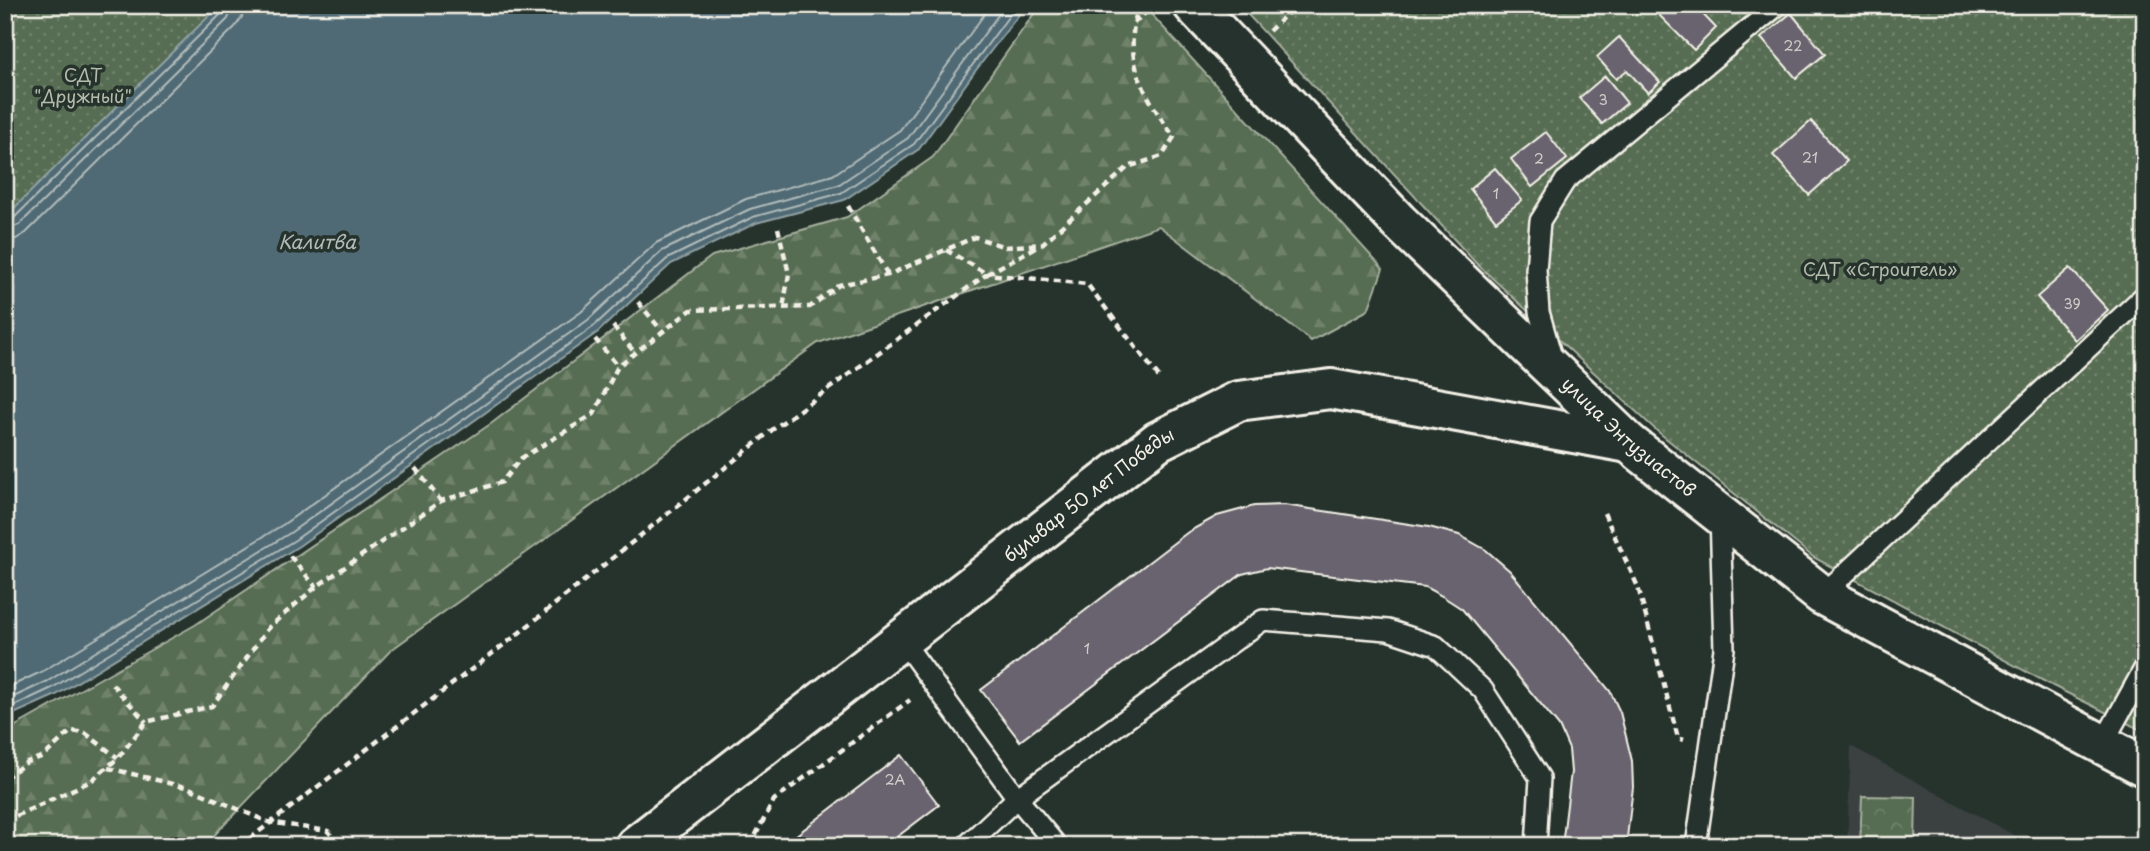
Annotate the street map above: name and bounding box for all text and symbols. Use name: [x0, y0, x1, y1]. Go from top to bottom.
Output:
house number: 22: [1784, 35, 1802, 56]
park label: СДТ "Дружный": [34, 61, 132, 109]
house number: 3: [1598, 89, 1608, 110]
house number: 21: [1802, 147, 1818, 168]
house number: 2: [1534, 148, 1544, 169]
house number: 1: [1493, 183, 1499, 204]
water label: Калитва: [278, 227, 357, 255]
park label: СДТ «Строитель»: [1803, 255, 1957, 282]
house number: 39: [2063, 293, 2081, 314]
street label: улица Энтузиастов: [1556, 370, 1702, 503]
street label: бульвар 50 лет Победы: [997, 420, 1179, 568]
house number: 1: [1084, 638, 1090, 659]
house number: 2А: [885, 769, 906, 790]

